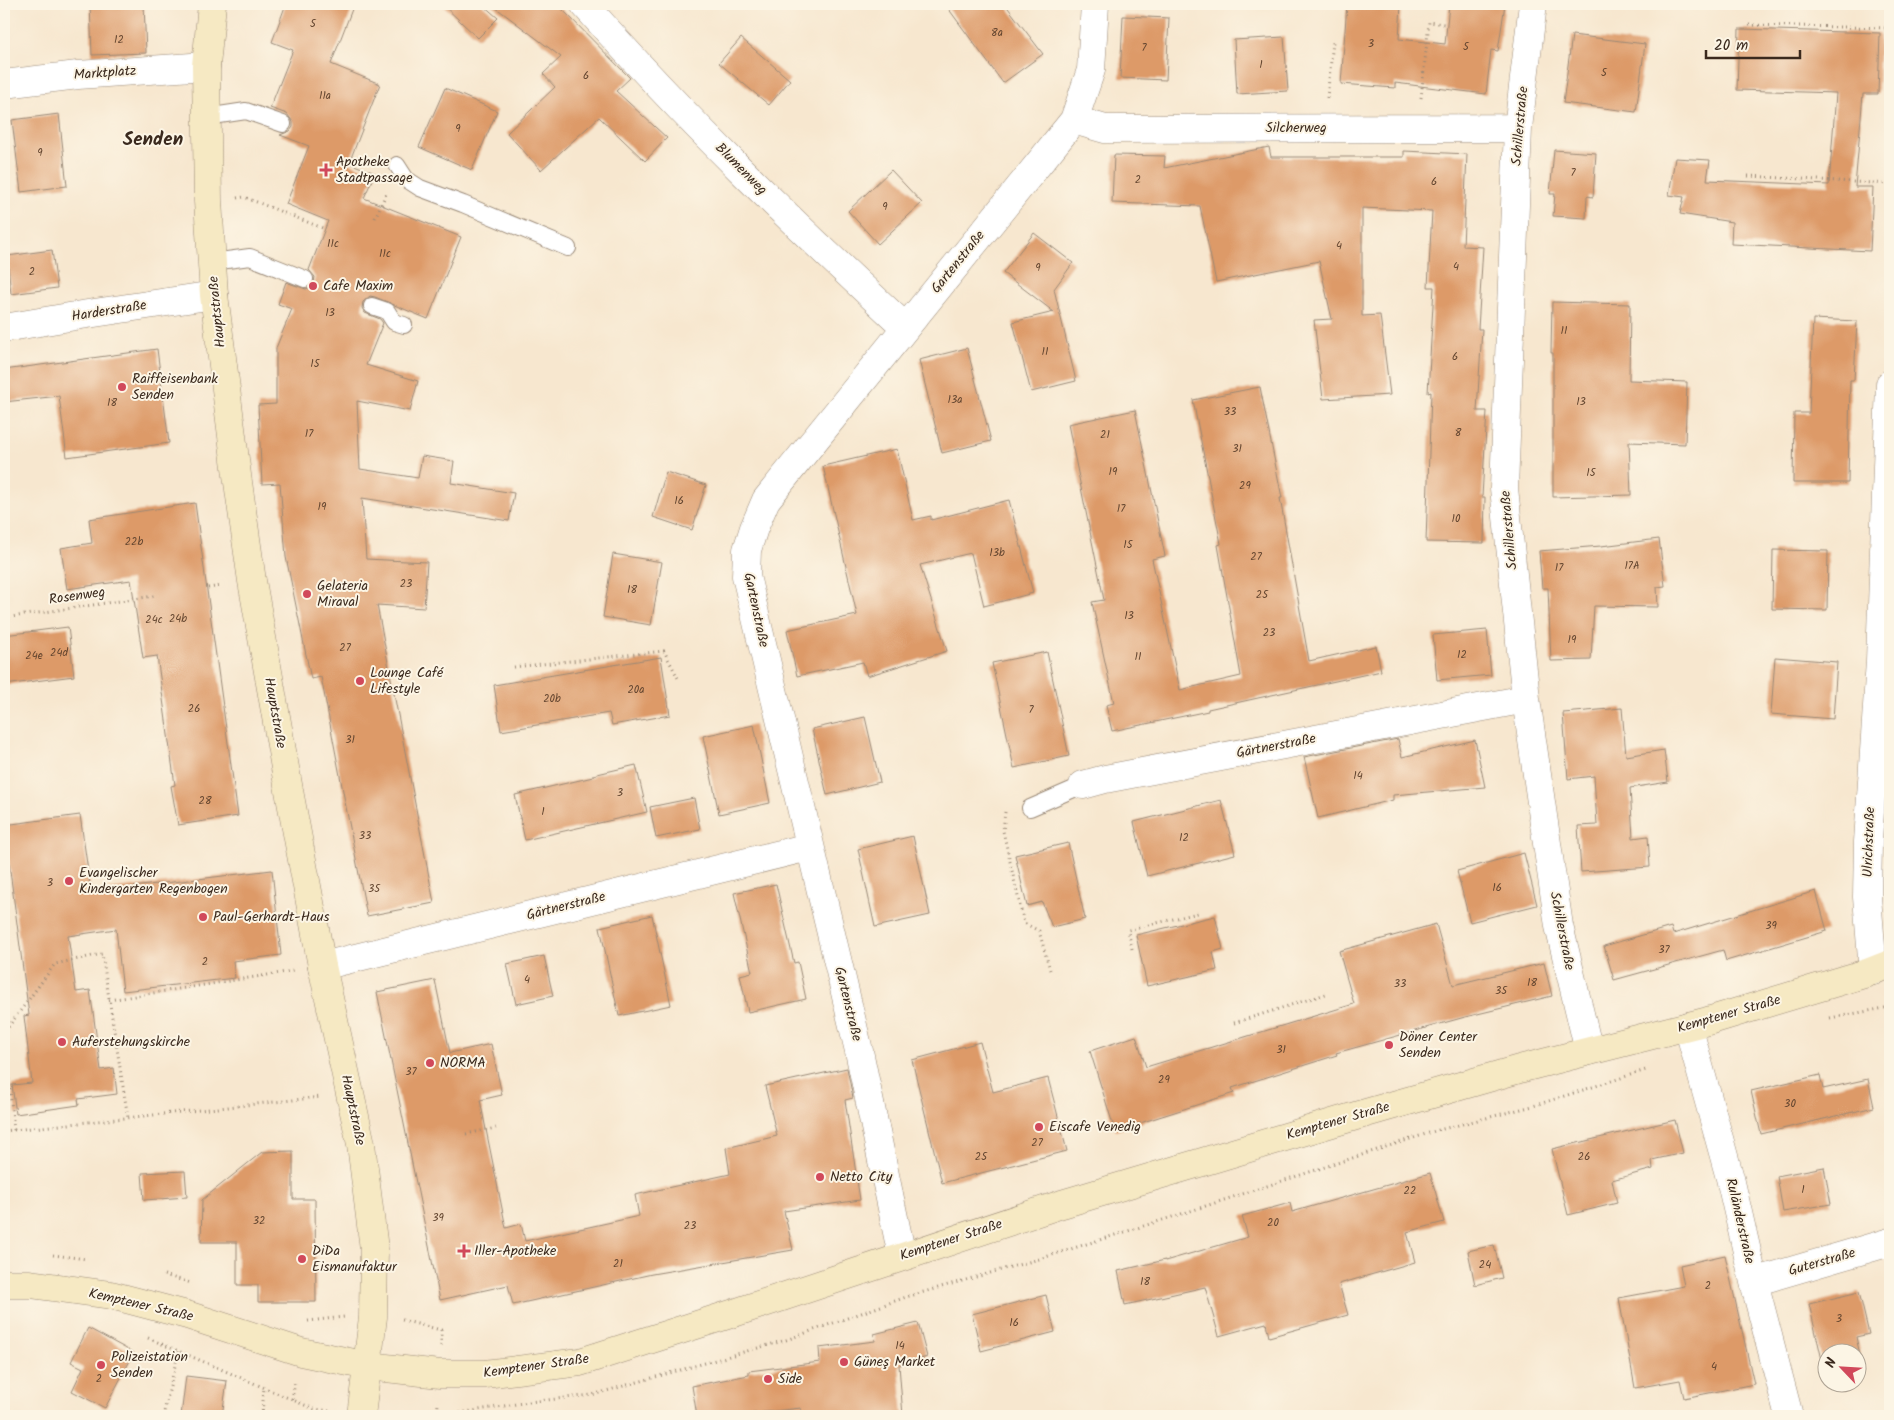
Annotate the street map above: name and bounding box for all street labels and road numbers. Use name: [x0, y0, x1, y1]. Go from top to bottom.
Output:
street label: Marktplatz: [73, 60, 137, 86]
street label: Schillerstraße: [1506, 85, 1534, 166]
street label: Silcherweg: [1265, 117, 1327, 139]
street label: Blumenweg: [710, 138, 772, 200]
street label: Gartenstraße: [926, 225, 991, 298]
street label: Hauptstraße: [202, 274, 232, 349]
street label: Harderstraße: [70, 294, 149, 328]
street label: Schillerstraße: [1495, 489, 1523, 570]
street label: Gartenstraße: [737, 571, 775, 650]
street label: Rosenweg: [47, 581, 107, 611]
street label: Hauptstraße: [258, 676, 292, 751]
street label: Gärtnerstraße: [1234, 727, 1318, 764]
street label: Ulrichstraße: [1857, 806, 1881, 878]
street label: Gärtnerstraße: [524, 885, 608, 926]
street label: Schillerstraße: [1544, 890, 1581, 973]
street label: Gartenstraße: [828, 964, 868, 1044]
street label: Kemptener Straße: [1675, 989, 1784, 1039]
street label: Hauptstraße: [335, 1073, 371, 1148]
street label: Kemptener Straße: [1284, 1096, 1393, 1146]
street label: Ruländerstraße: [1719, 1176, 1761, 1267]
street label: Kemptener Straße: [897, 1213, 1006, 1267]
street label: Guterstraße: [1786, 1242, 1859, 1282]
street label: Kemptener Straße: [87, 1282, 196, 1328]
street label: Kemptener Straße: [482, 1348, 591, 1384]

